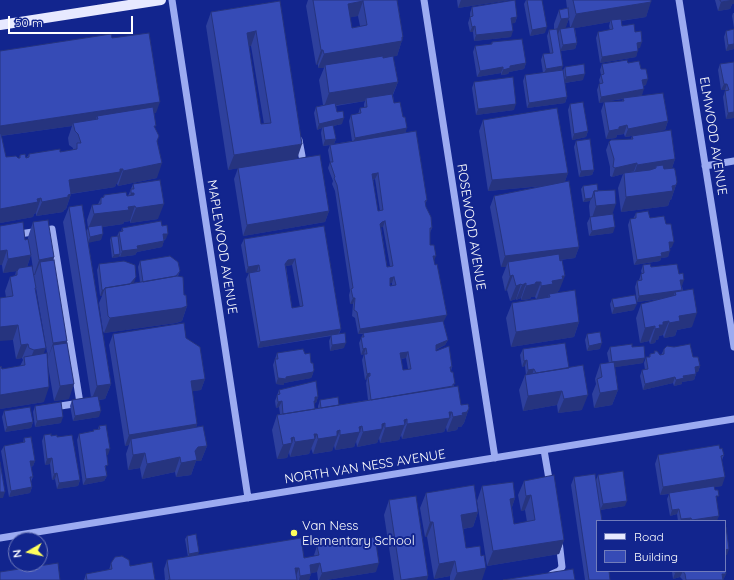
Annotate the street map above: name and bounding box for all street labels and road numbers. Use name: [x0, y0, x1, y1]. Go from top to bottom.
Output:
street label: ELMWOOD AVENUE: [696, 76, 730, 196]
street label: ROSEWOOD AVENUE: [453, 163, 489, 291]
street label: MAPLEWOOD AVENUE: [204, 179, 240, 315]
street label: NORTH VAN NESS AVENUE: [283, 447, 447, 487]

